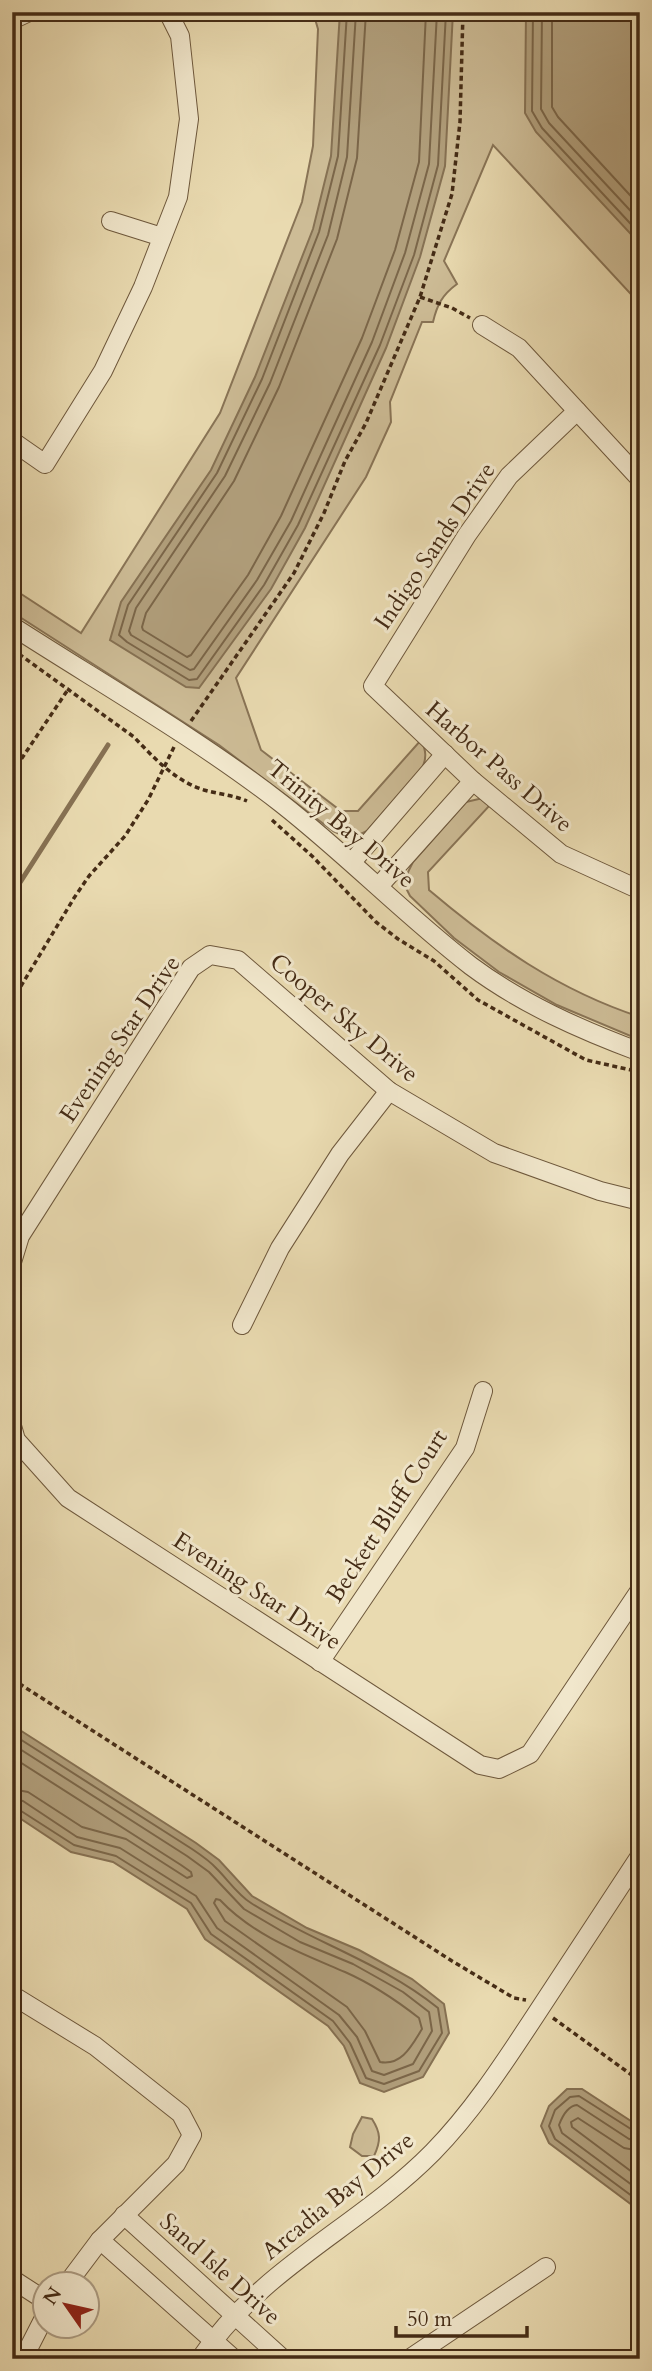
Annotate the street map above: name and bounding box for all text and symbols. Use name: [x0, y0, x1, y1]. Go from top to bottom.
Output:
street label: Indigo Sands Drive: [367, 456, 503, 636]
street label: Harbor Pass Drive: [418, 694, 580, 840]
street label: Trinity Bay Drive: [260, 752, 422, 896]
street label: Cooper Sky Drive: [262, 946, 426, 1090]
street label: Evening Star Drive: [52, 949, 188, 1129]
street label: Beckett Bluff Court: [318, 1422, 456, 1609]
street label: Evening Star Drive: [166, 1524, 348, 1658]
street label: Arcadia Bay Drive: [255, 2124, 421, 2268]
street label: Sand Isle Drive: [152, 2206, 288, 2332]
north arrow: [32, 2270, 102, 2340]
text: N: [37, 2282, 68, 2310]
scale bar: [396, 2294, 528, 2338]
text: 50 m: [407, 2305, 452, 2334]

